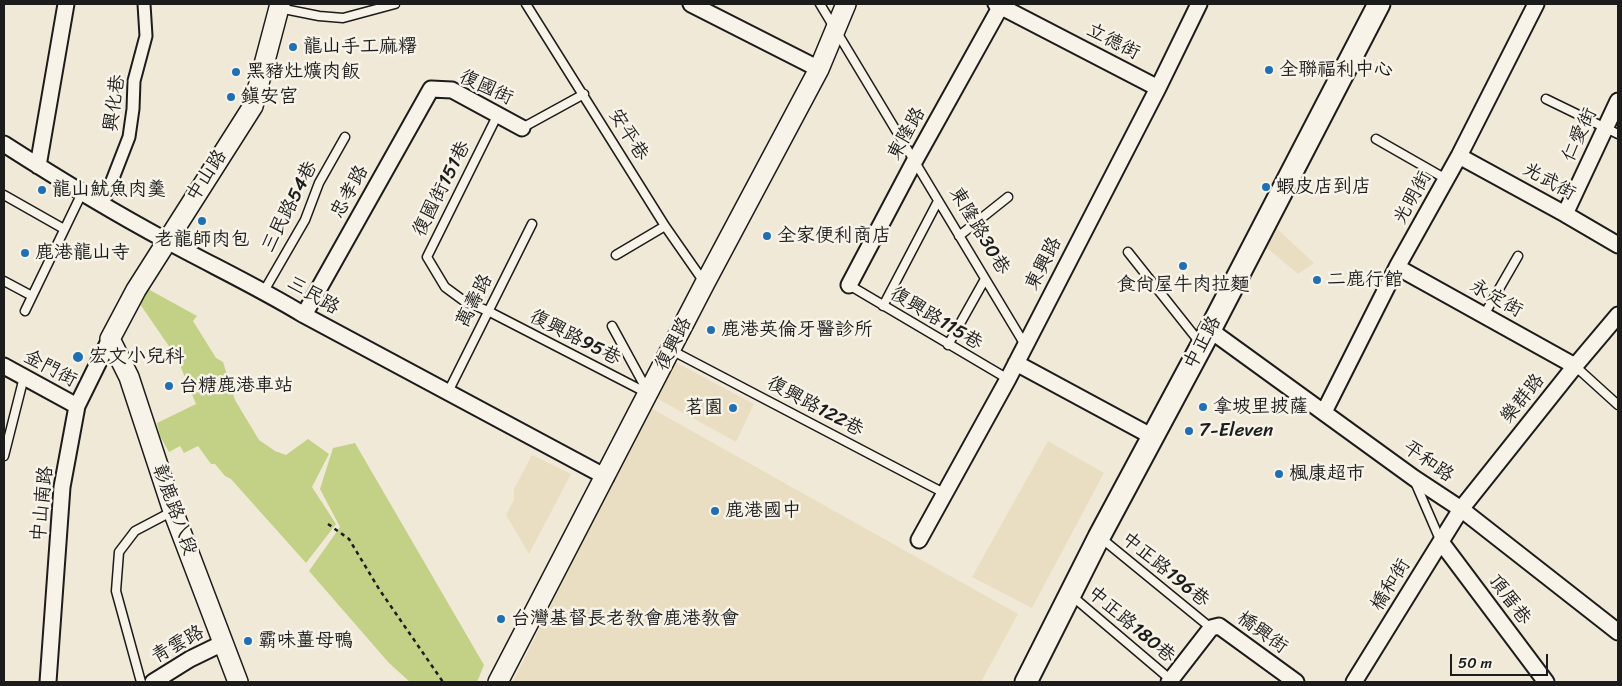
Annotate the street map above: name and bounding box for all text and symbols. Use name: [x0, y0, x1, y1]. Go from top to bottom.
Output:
street label: 立德街: [1082, 19, 1144, 65]
place label: 龍山手工麻糬: [303, 36, 417, 58]
marker: 龍山手工麻糬: [287, 41, 299, 53]
place label: 全聯福利中心: [1279, 59, 1393, 81]
place label: 黑豬灶爌肉飯: [246, 61, 360, 83]
marker: 全聯福利中心: [1263, 64, 1275, 76]
marker: 黑豬灶爌肉飯: [230, 66, 242, 78]
street label: 復國街: [455, 66, 517, 110]
street label: 興化巷: [100, 73, 130, 133]
place label: 鎮安宮: [241, 86, 298, 108]
marker: 鎮安宮: [225, 91, 237, 103]
street label: 東隆路: [883, 104, 931, 164]
street label: 仁愛街: [1558, 104, 1602, 166]
street label: 安平巷: [603, 105, 653, 165]
street label: 復國街151巷: [408, 138, 476, 240]
street label: 中山路: [182, 146, 232, 206]
street label: 三民路54巷: [257, 158, 323, 256]
street label: 光武街: [1519, 158, 1579, 206]
street label: 忠孝路: [326, 162, 374, 222]
street label: 光明街: [1389, 168, 1437, 228]
place label: 蝦皮店到店: [1276, 176, 1371, 198]
place label: 龍山魷魚肉羹: [52, 179, 166, 201]
marker: 蝦皮店到店: [1260, 181, 1272, 193]
street label: 東隆路30巷: [944, 183, 1014, 279]
marker: 龍山魷魚肉羹: [36, 184, 48, 196]
marker: 老龍師肉包: [196, 215, 208, 227]
place label: 全家便利商店: [777, 225, 891, 247]
place label: 老龍師肉包: [155, 229, 249, 251]
marker: 全家便利商店: [761, 230, 773, 242]
street label: 東興路: [1021, 233, 1067, 295]
place label: 鹿港龍山寺: [35, 242, 130, 264]
marker: 鹿港龍山寺: [19, 247, 31, 259]
marker: 食尚屋牛肉拉麵: [1177, 260, 1189, 272]
place label: 二鹿行館: [1327, 269, 1403, 291]
street label: 萬壽路: [452, 270, 498, 332]
street label: 三民路: [283, 272, 343, 320]
place label: 食尚屋牛肉拉麵: [1117, 274, 1249, 296]
marker: 二鹿行館: [1311, 274, 1323, 286]
street label: 永定街: [1466, 275, 1526, 323]
street label: 復興路115巷: [886, 282, 986, 356]
street label: 復興路95巷: [526, 305, 624, 371]
street label: 中正路: [1180, 312, 1226, 374]
street label: 復興路: [651, 313, 697, 375]
place label: 鹿港英倫牙醫診所: [721, 319, 873, 341]
marker: 鹿港英倫牙醫診所: [705, 324, 717, 336]
street label: 金門街: [19, 346, 81, 392]
place label: 宏文小兒科: [89, 346, 184, 368]
marker: 宏文小兒科: [71, 350, 85, 364]
street label: 樂群路: [1496, 370, 1550, 428]
street label: 復興路122巷: [763, 372, 867, 442]
place label: 台糖鹿港車站: [179, 375, 293, 397]
marker: 台糖鹿港車站: [163, 380, 175, 392]
place label: 拿坡里披薩: [1213, 396, 1308, 418]
place label: 茗園: [685, 397, 723, 419]
marker: 拿坡里披薩: [1197, 401, 1209, 413]
marker: 茗園: [727, 402, 739, 414]
place label: 7-Eleven: [1199, 420, 1273, 442]
marker: 7-Eleven: [1183, 425, 1195, 437]
street label: 平和路: [1398, 436, 1458, 488]
street label: 彰鹿路八段: [147, 461, 201, 559]
place label: 楓康超市: [1289, 463, 1365, 485]
street label: 中山南路: [28, 465, 58, 543]
marker: 楓康超市: [1273, 468, 1285, 480]
place label: 鹿港國中: [725, 500, 801, 522]
marker: 鹿港國中: [709, 505, 721, 517]
street label: 中正路196巷: [1116, 528, 1214, 612]
street label: 橋和街: [1366, 555, 1416, 615]
street label: 頂厝巷: [1483, 570, 1535, 630]
street label: 中正路180巷: [1082, 582, 1180, 668]
street label: 橋興街: [1232, 607, 1292, 659]
place label: 台灣基督長老教會鹿港教會: [511, 608, 739, 630]
marker: 台灣基督長老教會鹿港教會: [495, 613, 507, 625]
street label: 青雲路: [148, 621, 208, 669]
place label: 霸味薑母鴨: [258, 630, 353, 652]
marker: 霸味薑母鴨: [242, 635, 254, 647]
scale bar: [1452, 644, 1550, 676]
text: 50 m: [1458, 650, 1492, 676]

